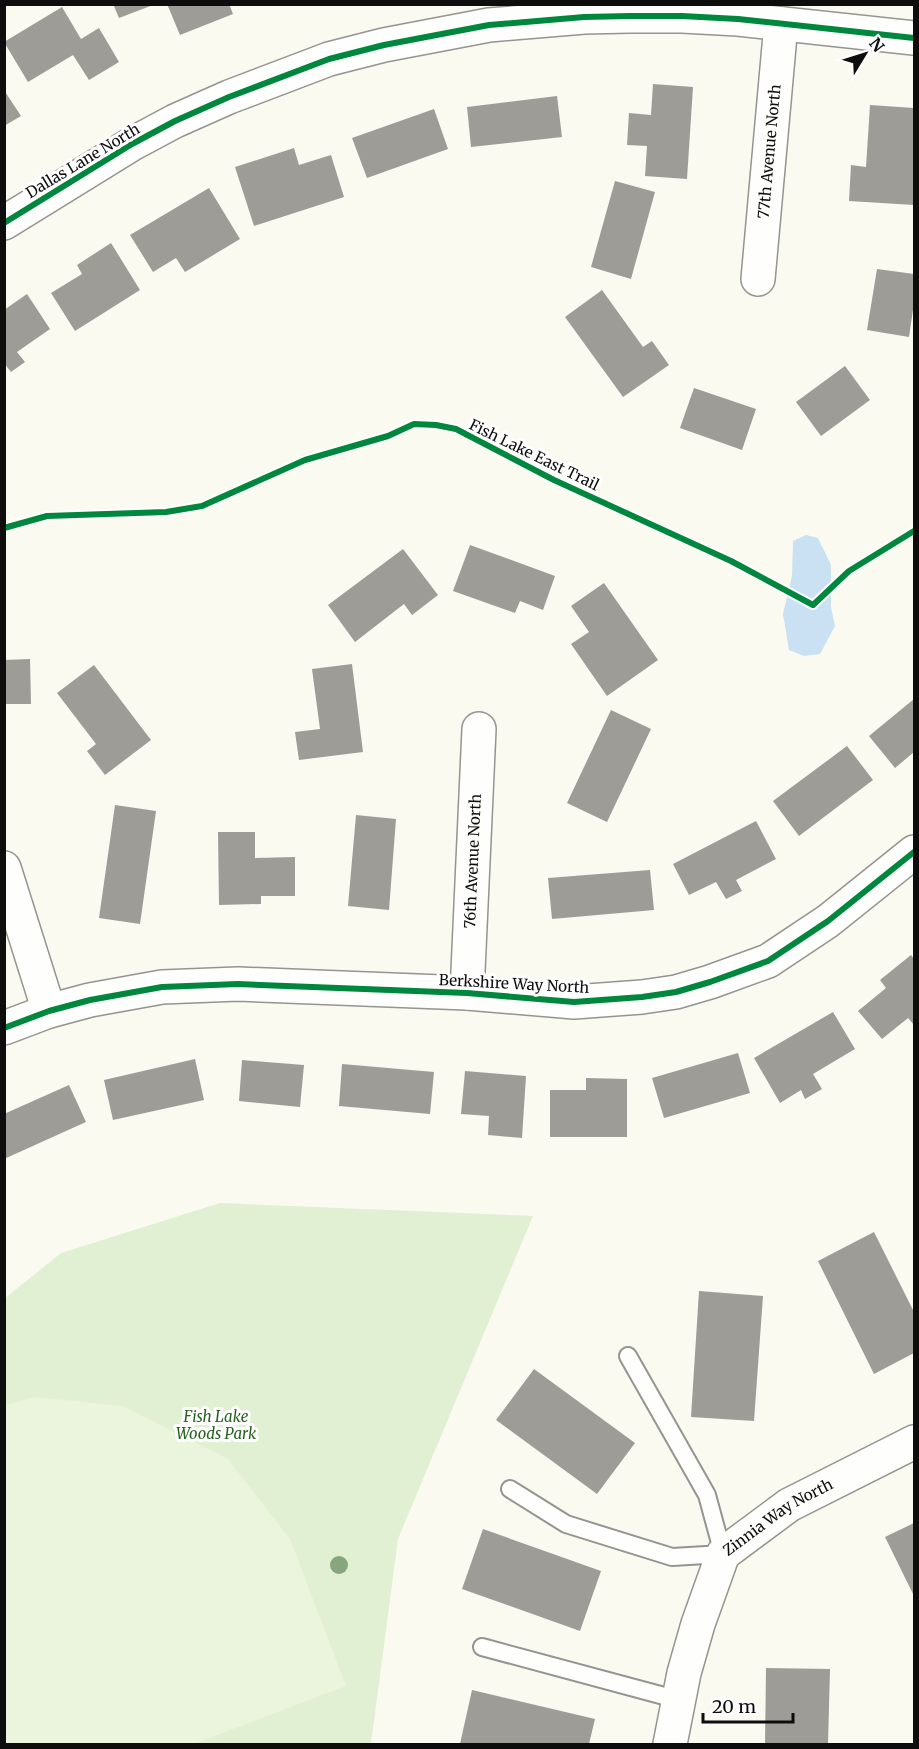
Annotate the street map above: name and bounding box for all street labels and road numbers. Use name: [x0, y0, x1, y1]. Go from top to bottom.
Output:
street label: 77th Avenue North: [753, 83, 785, 220]
street label: Dallas Lane North: [22, 119, 143, 202]
street label: Fish Lake East Trail: [466, 415, 603, 494]
street label: 76th Avenue North: [460, 793, 485, 929]
street label: Berkshire Way North: [438, 970, 590, 997]
street label: Zinnia Way North: [719, 1474, 836, 1560]

